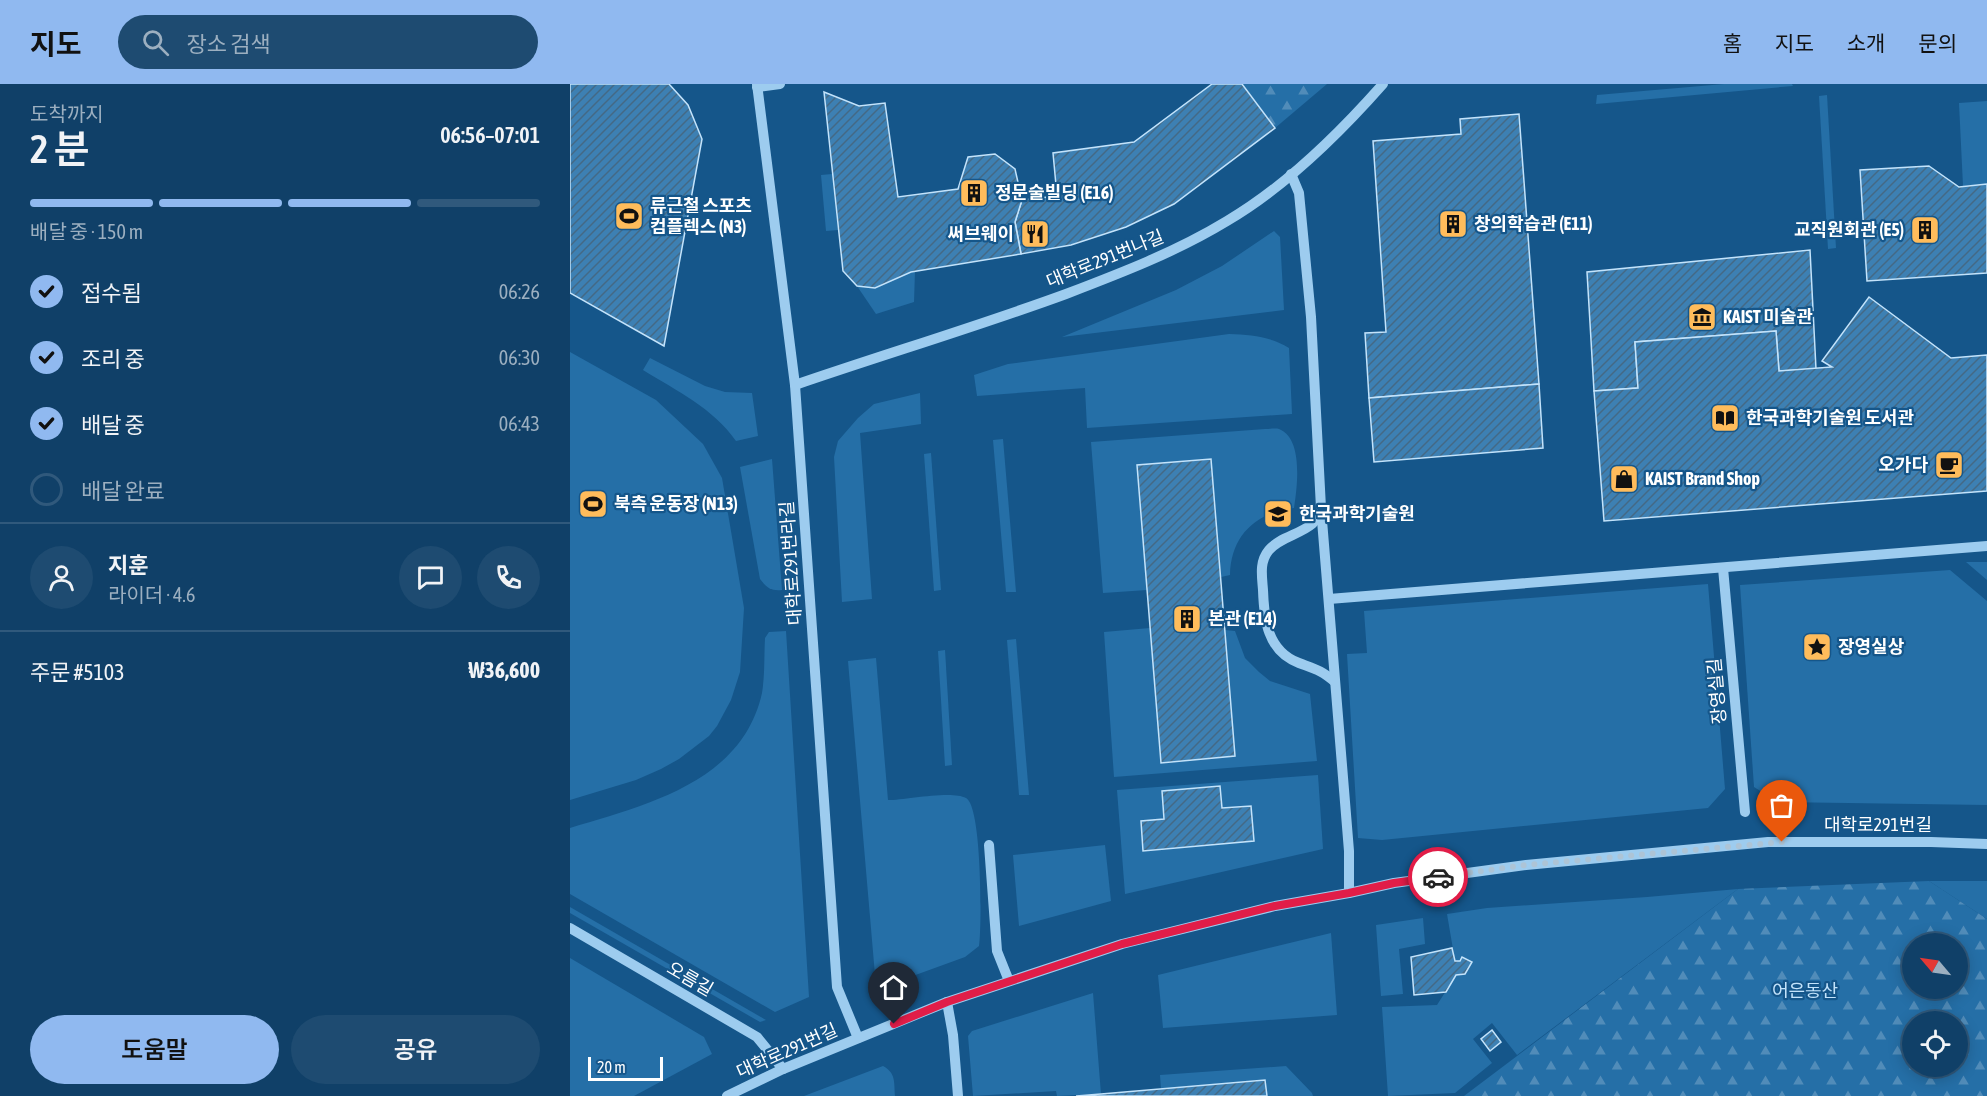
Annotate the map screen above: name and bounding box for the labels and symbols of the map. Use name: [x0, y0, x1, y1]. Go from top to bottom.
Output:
building icon: 정문술빌딩 (E16): [958, 177, 990, 209]
place label: 정문술빌딩 (E16): [995, 182, 1114, 203]
place label: 류근철 스포츠 컴플렉스 (N3): [650, 195, 752, 237]
sports icon: 류근철 스포츠 컴플렉스 (N3): [613, 200, 645, 232]
building icon: 창의학습관 (E11): [1437, 208, 1469, 240]
place label: 창의학습관 (E11): [1474, 213, 1593, 234]
building icon: 교직원회관 (E5): [1909, 214, 1941, 246]
restaurant icon: 써브웨이: [1019, 218, 1051, 250]
place label: 교직원회관 (E5): [1794, 219, 1904, 240]
place label: 써브웨이: [948, 223, 1014, 244]
street label: 대학로291번나길: [1043, 225, 1167, 292]
museum icon: KAIST 미술관: [1686, 301, 1718, 333]
place label: KAIST 미술관: [1723, 306, 1813, 327]
library icon: 한국과학기술원 도서관: [1709, 402, 1741, 434]
place label: 한국과학기술원 도서관: [1746, 407, 1915, 428]
cafe icon: 오가다: [1933, 449, 1965, 481]
place label: 오가다: [1878, 454, 1928, 475]
shop icon: KAIST Brand Shop: [1608, 463, 1640, 495]
place label: KAIST Brand Shop: [1645, 468, 1760, 489]
sports icon: 북측 운동장 (N13): [577, 488, 609, 520]
place label: 북측 운동장 (N13): [614, 493, 738, 514]
school or university icon: 한국과학기술원: [1262, 498, 1294, 530]
street label: 대학로291번라길: [776, 500, 805, 626]
place label: 한국과학기술원: [1299, 503, 1415, 524]
building icon: 본관 (E14): [1171, 603, 1203, 635]
place label: 본관 (E14): [1208, 608, 1277, 629]
place icon: 장영실상: [1801, 631, 1833, 663]
place label: 장영실상: [1838, 636, 1905, 657]
street label: 장영실길: [1703, 657, 1730, 725]
pin: [1756, 780, 1807, 842]
street label: 대학로291번길: [1824, 814, 1932, 835]
courier: [1408, 847, 1468, 907]
north arrow: [1902, 933, 1968, 999]
street label: 오름길: [663, 957, 717, 1000]
pin: [868, 962, 919, 1024]
park label: 어은동산: [1772, 980, 1838, 1001]
street label: 대학로291번길: [733, 1019, 840, 1082]
scale bar: [588, 1054, 663, 1082]

